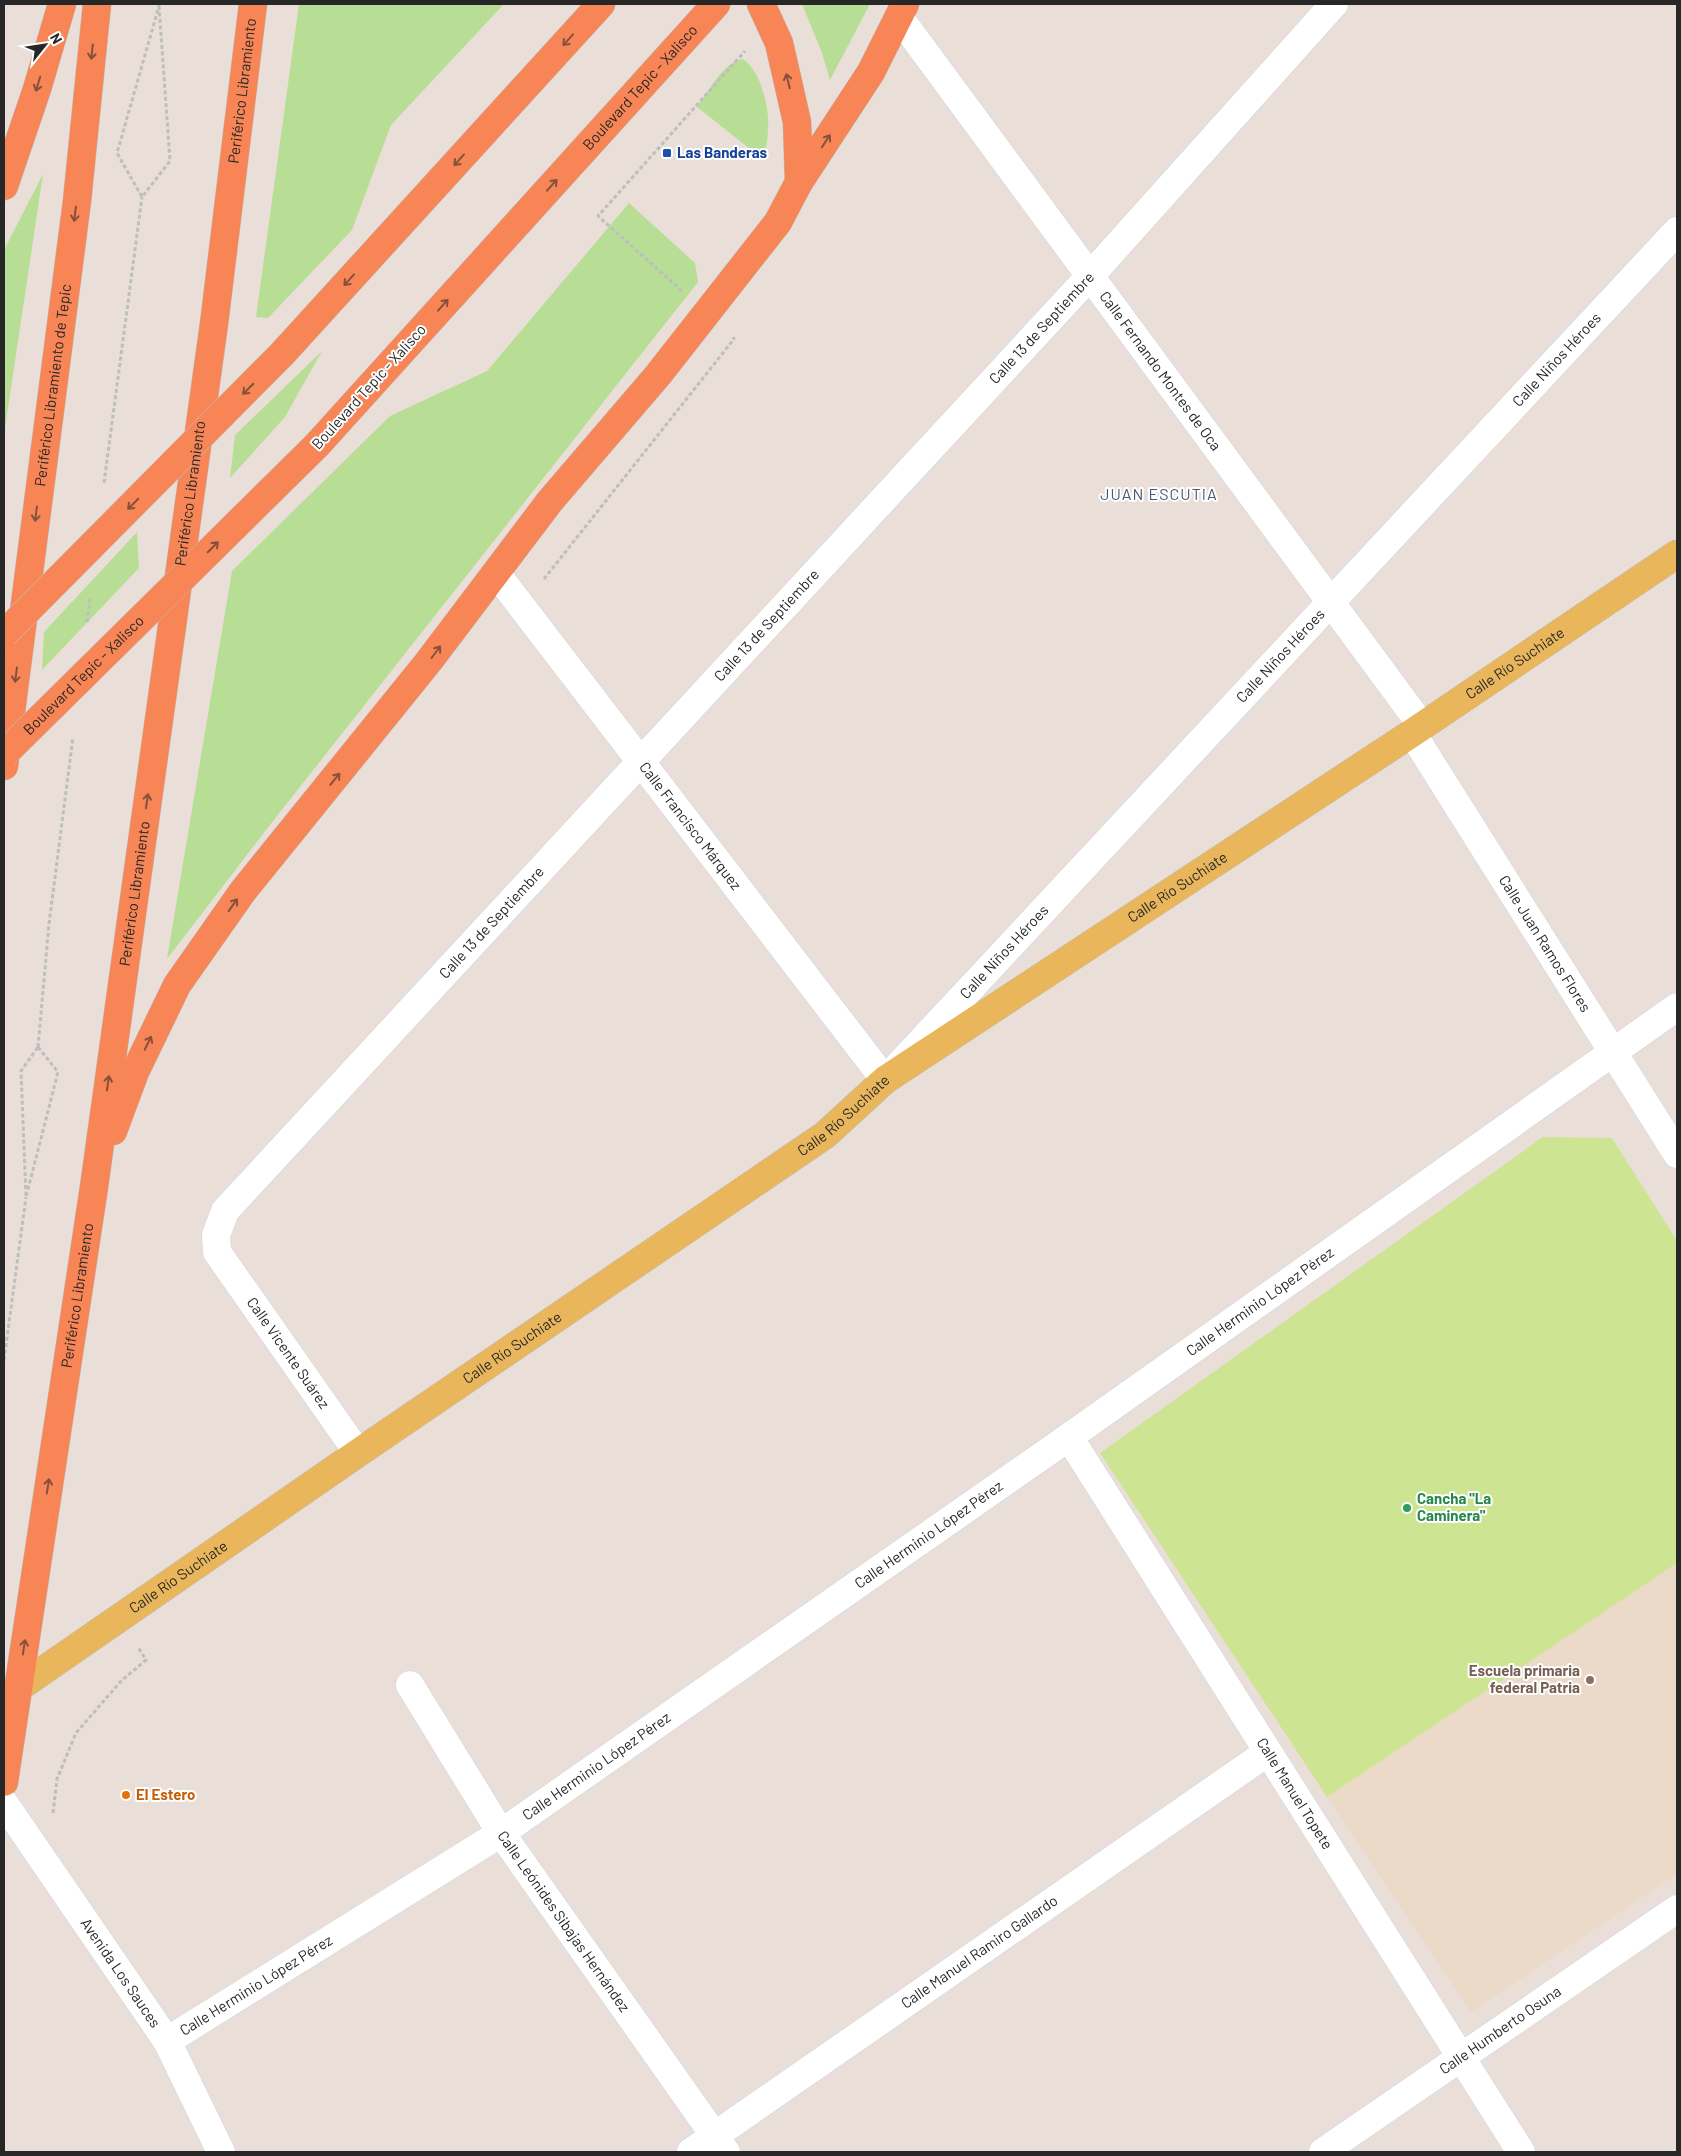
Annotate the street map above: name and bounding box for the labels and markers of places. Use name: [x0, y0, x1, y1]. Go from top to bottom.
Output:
place label: Las Banderas: [677, 143, 768, 161]
marker: Las Banderas: [661, 147, 673, 159]
place label: Cancha "La Caminera": [1417, 1489, 1491, 1524]
marker: Cancha "La Caminera": [1401, 1502, 1413, 1514]
place label: Escuela primaria federal Patria: [1469, 1661, 1580, 1696]
marker: Escuela primaria federal Patria: [1584, 1674, 1596, 1686]
place label: El Estero: [136, 1785, 195, 1803]
marker: El Estero: [120, 1789, 132, 1801]

